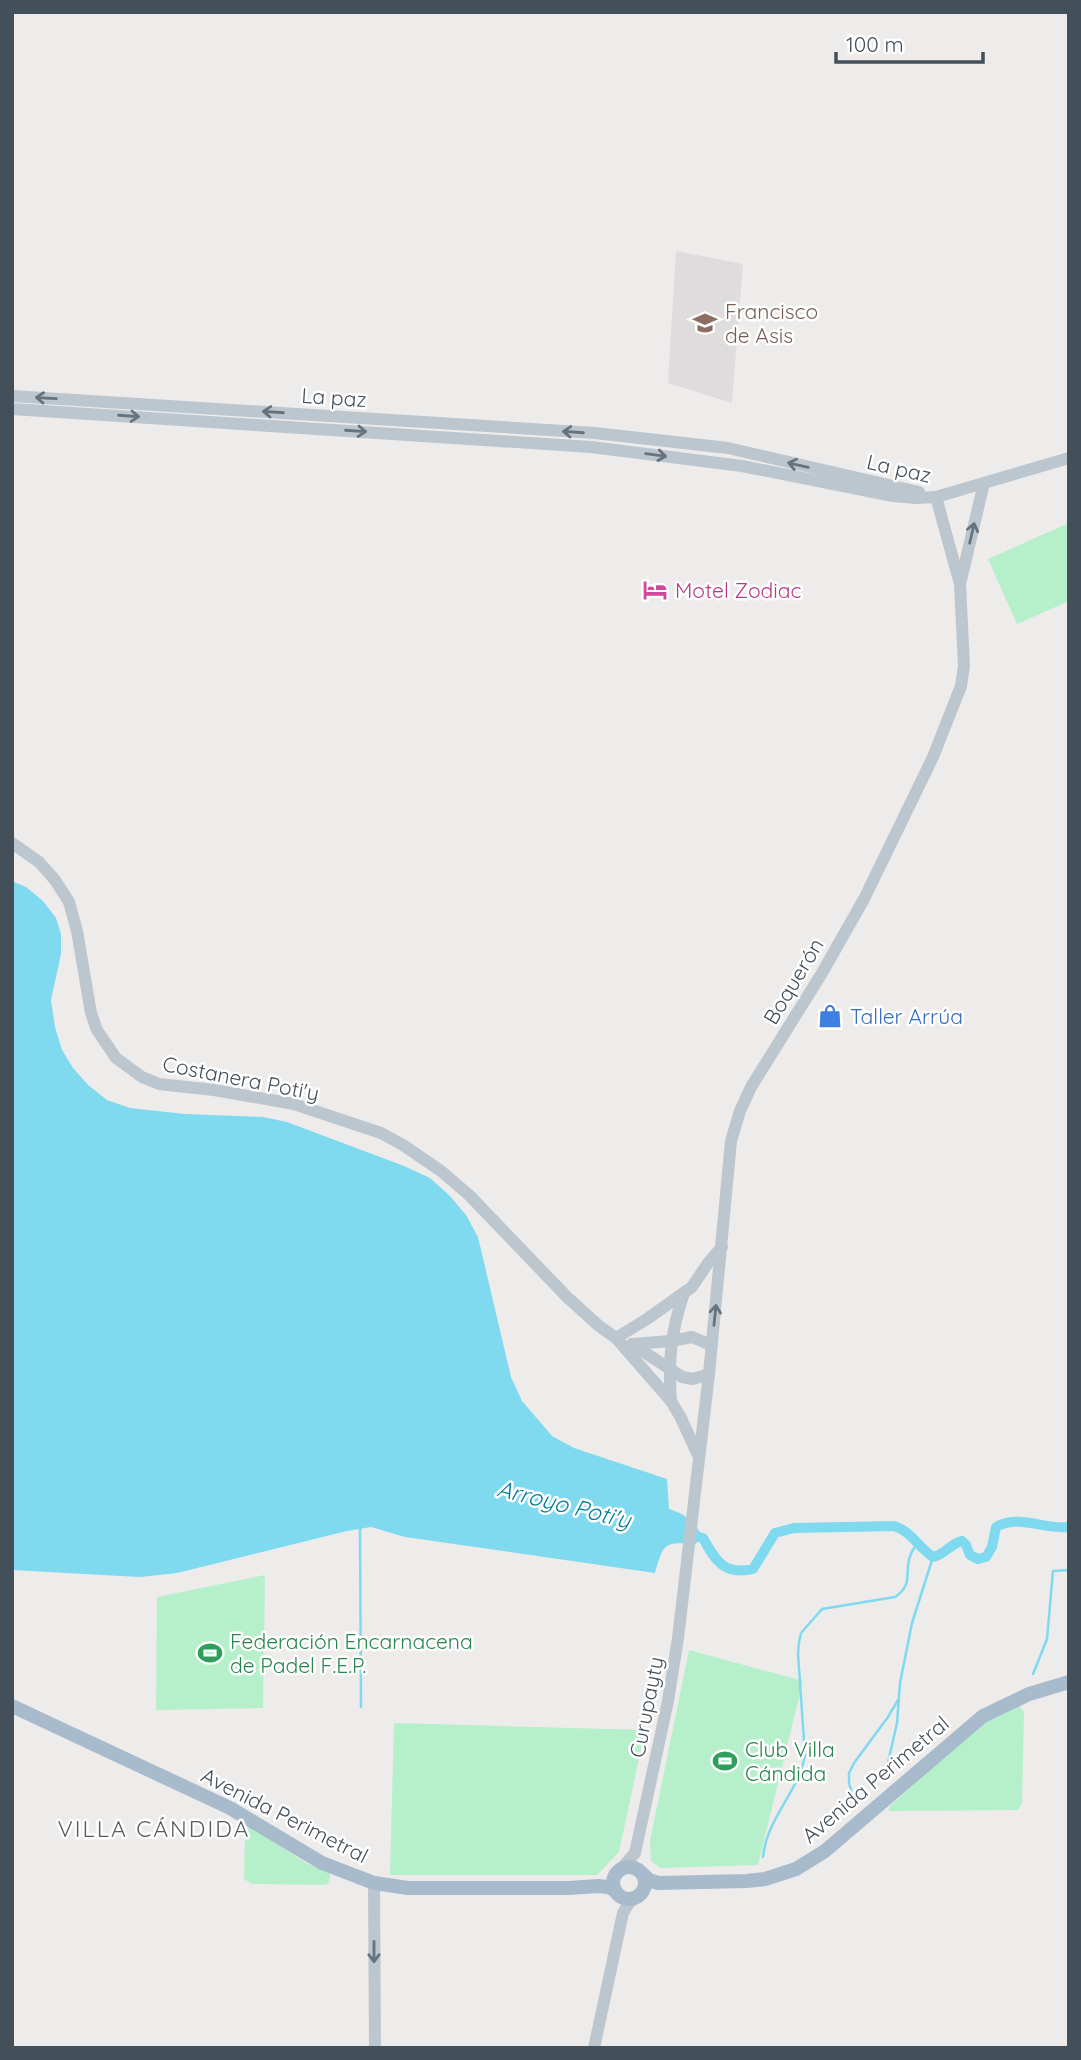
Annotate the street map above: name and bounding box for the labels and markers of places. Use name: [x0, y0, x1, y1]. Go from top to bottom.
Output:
place label: Francisco de Asis: [725, 298, 818, 348]
school or university icon: Francisco de Asis: [691, 309, 719, 337]
hotel icon: Motel Zodiac: [641, 576, 669, 604]
place label: Motel Zodiac: [675, 577, 802, 603]
shop icon: Taller Arrúa: [816, 1002, 844, 1030]
place label: Taller Arrúa: [850, 1003, 963, 1029]
place label: Federación Encarnacena de Padel F.E.P.: [230, 1628, 473, 1678]
sports icon: Federación Encarnacena de Padel F.E.P.: [196, 1639, 224, 1667]
place label: Club Villa Cándida: [745, 1736, 835, 1786]
sports icon: Club Villa Cándida: [711, 1747, 739, 1775]

